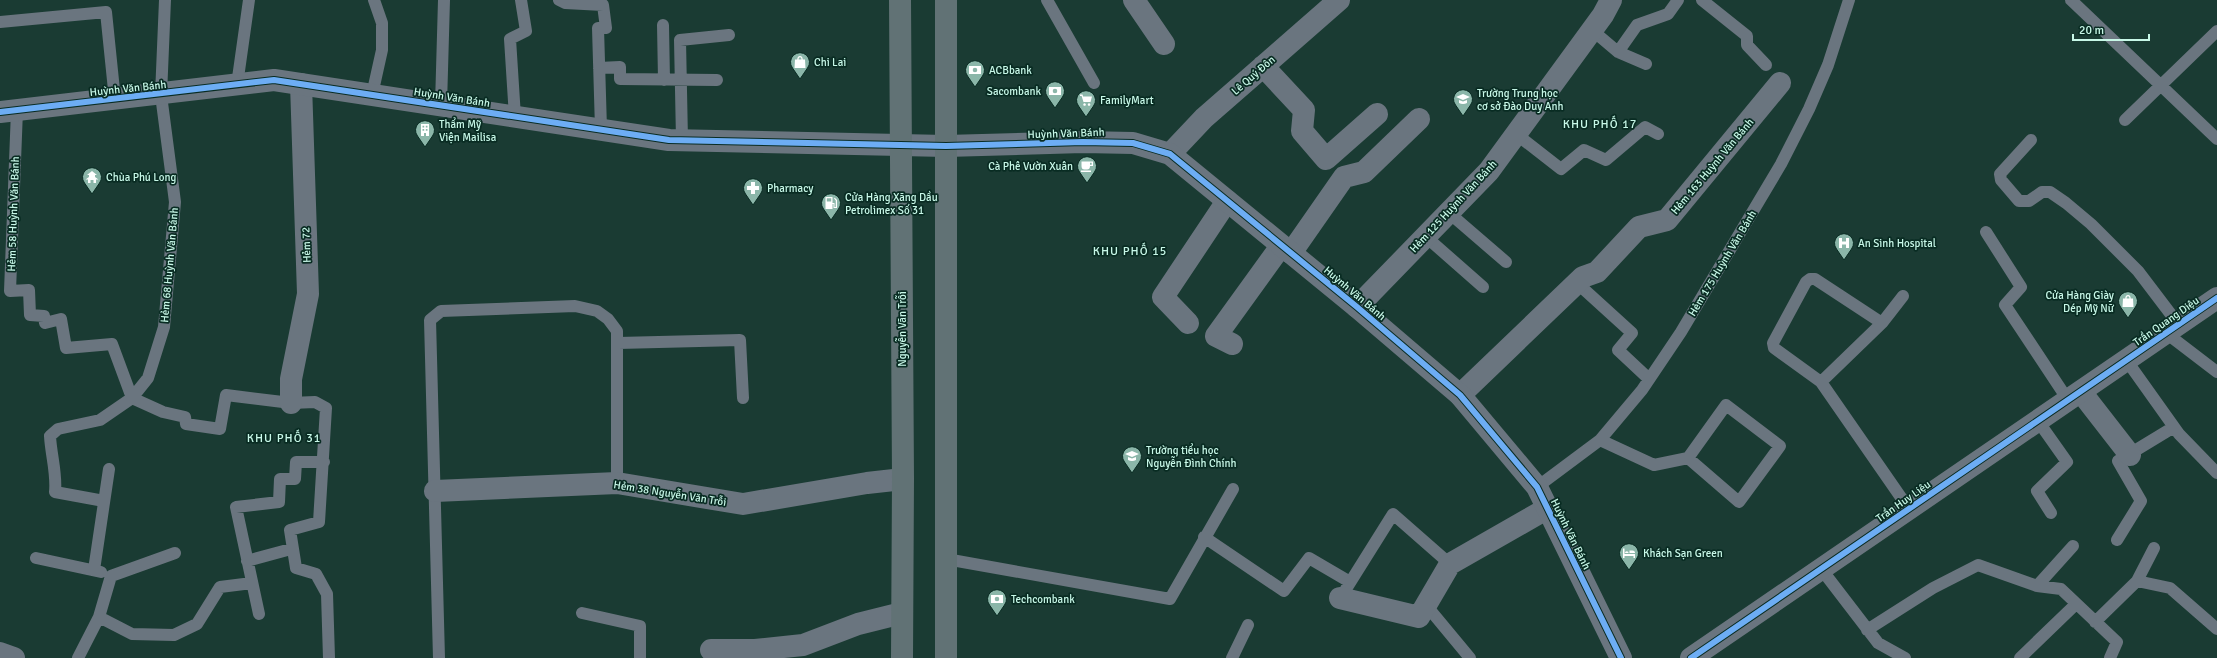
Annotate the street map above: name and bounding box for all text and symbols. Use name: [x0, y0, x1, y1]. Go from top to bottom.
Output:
scale bar: [2073, 16, 2149, 42]
text: 20 m: [2079, 23, 2104, 38]
shop icon: Chi Lai: [789, 51, 811, 79]
street label: Lê Quý Ðôn: [1229, 53, 1278, 98]
place label: Chi Lai: [814, 56, 846, 69]
bank icon: ACBbank: [964, 59, 986, 87]
place label: ACBbank: [989, 64, 1032, 77]
street label: Huỳnh Văn Bánh: [89, 78, 167, 99]
bank icon: Sacombank: [1044, 80, 1066, 108]
street label: Huỳnh Văn Bánh: [413, 85, 491, 110]
place label: Sacombank: [987, 85, 1041, 98]
place label: Trường Trung học cơ sở Đào Duy Anh: [1477, 87, 1564, 113]
school or university icon: Trường Trung học cơ sở Đào Duy Anh: [1452, 88, 1474, 116]
supermarket icon: FamilyMart: [1075, 89, 1097, 117]
place label: FamilyMart: [1100, 94, 1154, 107]
district label: KHU PHỐ 17: [1563, 115, 1637, 132]
street label: Hẻm 163 Huỳnh Văn Bánh: [1668, 116, 1756, 217]
place label: Thẩm Mỹ Viện Mailisa: [439, 117, 497, 144]
building icon: Thẩm Mỹ Viện Mailisa: [414, 119, 436, 147]
street label: Huỳnh Văn Bánh: [1027, 126, 1105, 141]
cafe icon: Cà Phê Vườn Xuân: [1076, 155, 1098, 183]
street label: Hẻm 58 Huỳnh Văn Bánh: [5, 156, 22, 272]
street label: Hẻm 125 Huỳnh Văn Bánh: [1407, 157, 1500, 255]
place label: Cà Phê Vườn Xuân: [988, 160, 1073, 173]
temple icon: Chùa Phú Long: [81, 166, 103, 194]
place label: Chùa Phú Long: [106, 171, 176, 184]
pharmacy icon: Pharmacy: [742, 177, 764, 205]
place label: Pharmacy: [767, 182, 814, 195]
place label: Cửa Hàng Xăng Dầu Petrolimex Số 31: [845, 190, 938, 217]
fuel station icon: Cửa Hàng Xăng Dầu Petrolimex Số 31: [820, 192, 842, 220]
street label: Hẻm 68 Huỳnh Văn Bánh: [158, 207, 181, 323]
street label: Hẻm 175 Huỳnh Văn Bánh: [1686, 208, 1759, 319]
street label: Hẻm 72: [299, 227, 314, 263]
hospital icon: An Sinh Hospital: [1833, 232, 1855, 260]
place label: An Sinh Hospital: [1858, 237, 1936, 250]
district label: KHU PHỐ 15: [1093, 242, 1167, 259]
street label: Huỳnh Văn Bánh: [1321, 264, 1388, 323]
place label: Cửa Hàng Giày Dép Mỹ Nữ: [2045, 289, 2115, 315]
shop icon: Cửa Hàng Giày Dép Mỹ Nữ: [2117, 290, 2139, 318]
street label: Nguyễn Văn Trỗi: [895, 291, 909, 367]
street label: Trần Quang Diệu: [2130, 293, 2202, 349]
district label: KHU PHỐ 31: [247, 429, 321, 446]
place label: Trường tiểu học Nguyễn Đình Chính: [1146, 443, 1237, 470]
school or university icon: Trường tiểu học Nguyễn Đình Chính: [1121, 445, 1143, 473]
street label: Hẻm 38 Nguyễn Văn Trỗi: [613, 477, 727, 509]
street label: Trần Huy Liệu: [1873, 477, 1933, 525]
street label: Huỳnh Văn Bánh: [1548, 497, 1593, 572]
hotel icon: Khách Sạn Green: [1618, 542, 1640, 570]
place label: Khách Sạn Green: [1643, 547, 1723, 560]
bank icon: Techcombank: [986, 588, 1008, 616]
place label: Techcombank: [1011, 593, 1075, 606]

